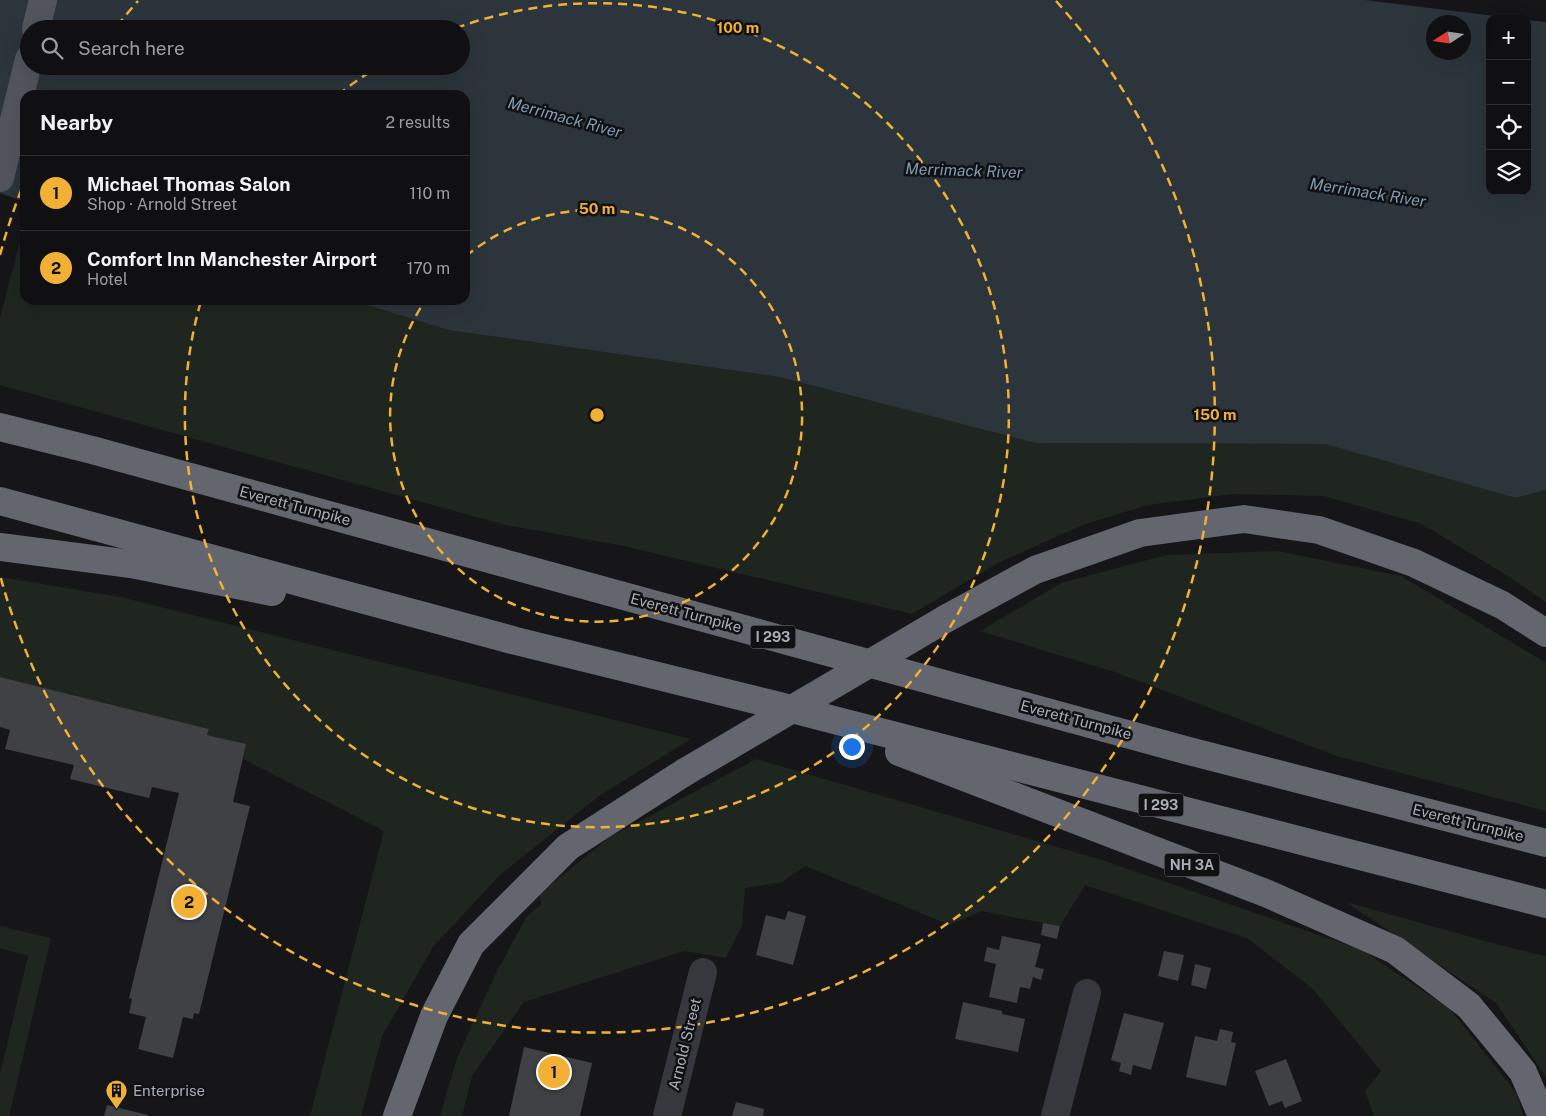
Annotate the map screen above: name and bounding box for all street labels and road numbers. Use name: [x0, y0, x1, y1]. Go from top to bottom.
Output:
street label: Everett Turnpike: [238, 483, 352, 529]
street label: Everett Turnpike: [629, 590, 743, 636]
road number: I 293: [750, 626, 796, 649]
street label: Everett Turnpike: [1019, 697, 1133, 743]
road number: I 293: [1138, 794, 1184, 816]
street label: Everett Turnpike: [1411, 800, 1526, 845]
road number: NH 3A: [1164, 854, 1220, 876]
street label: Arnold Street: [665, 996, 704, 1092]

